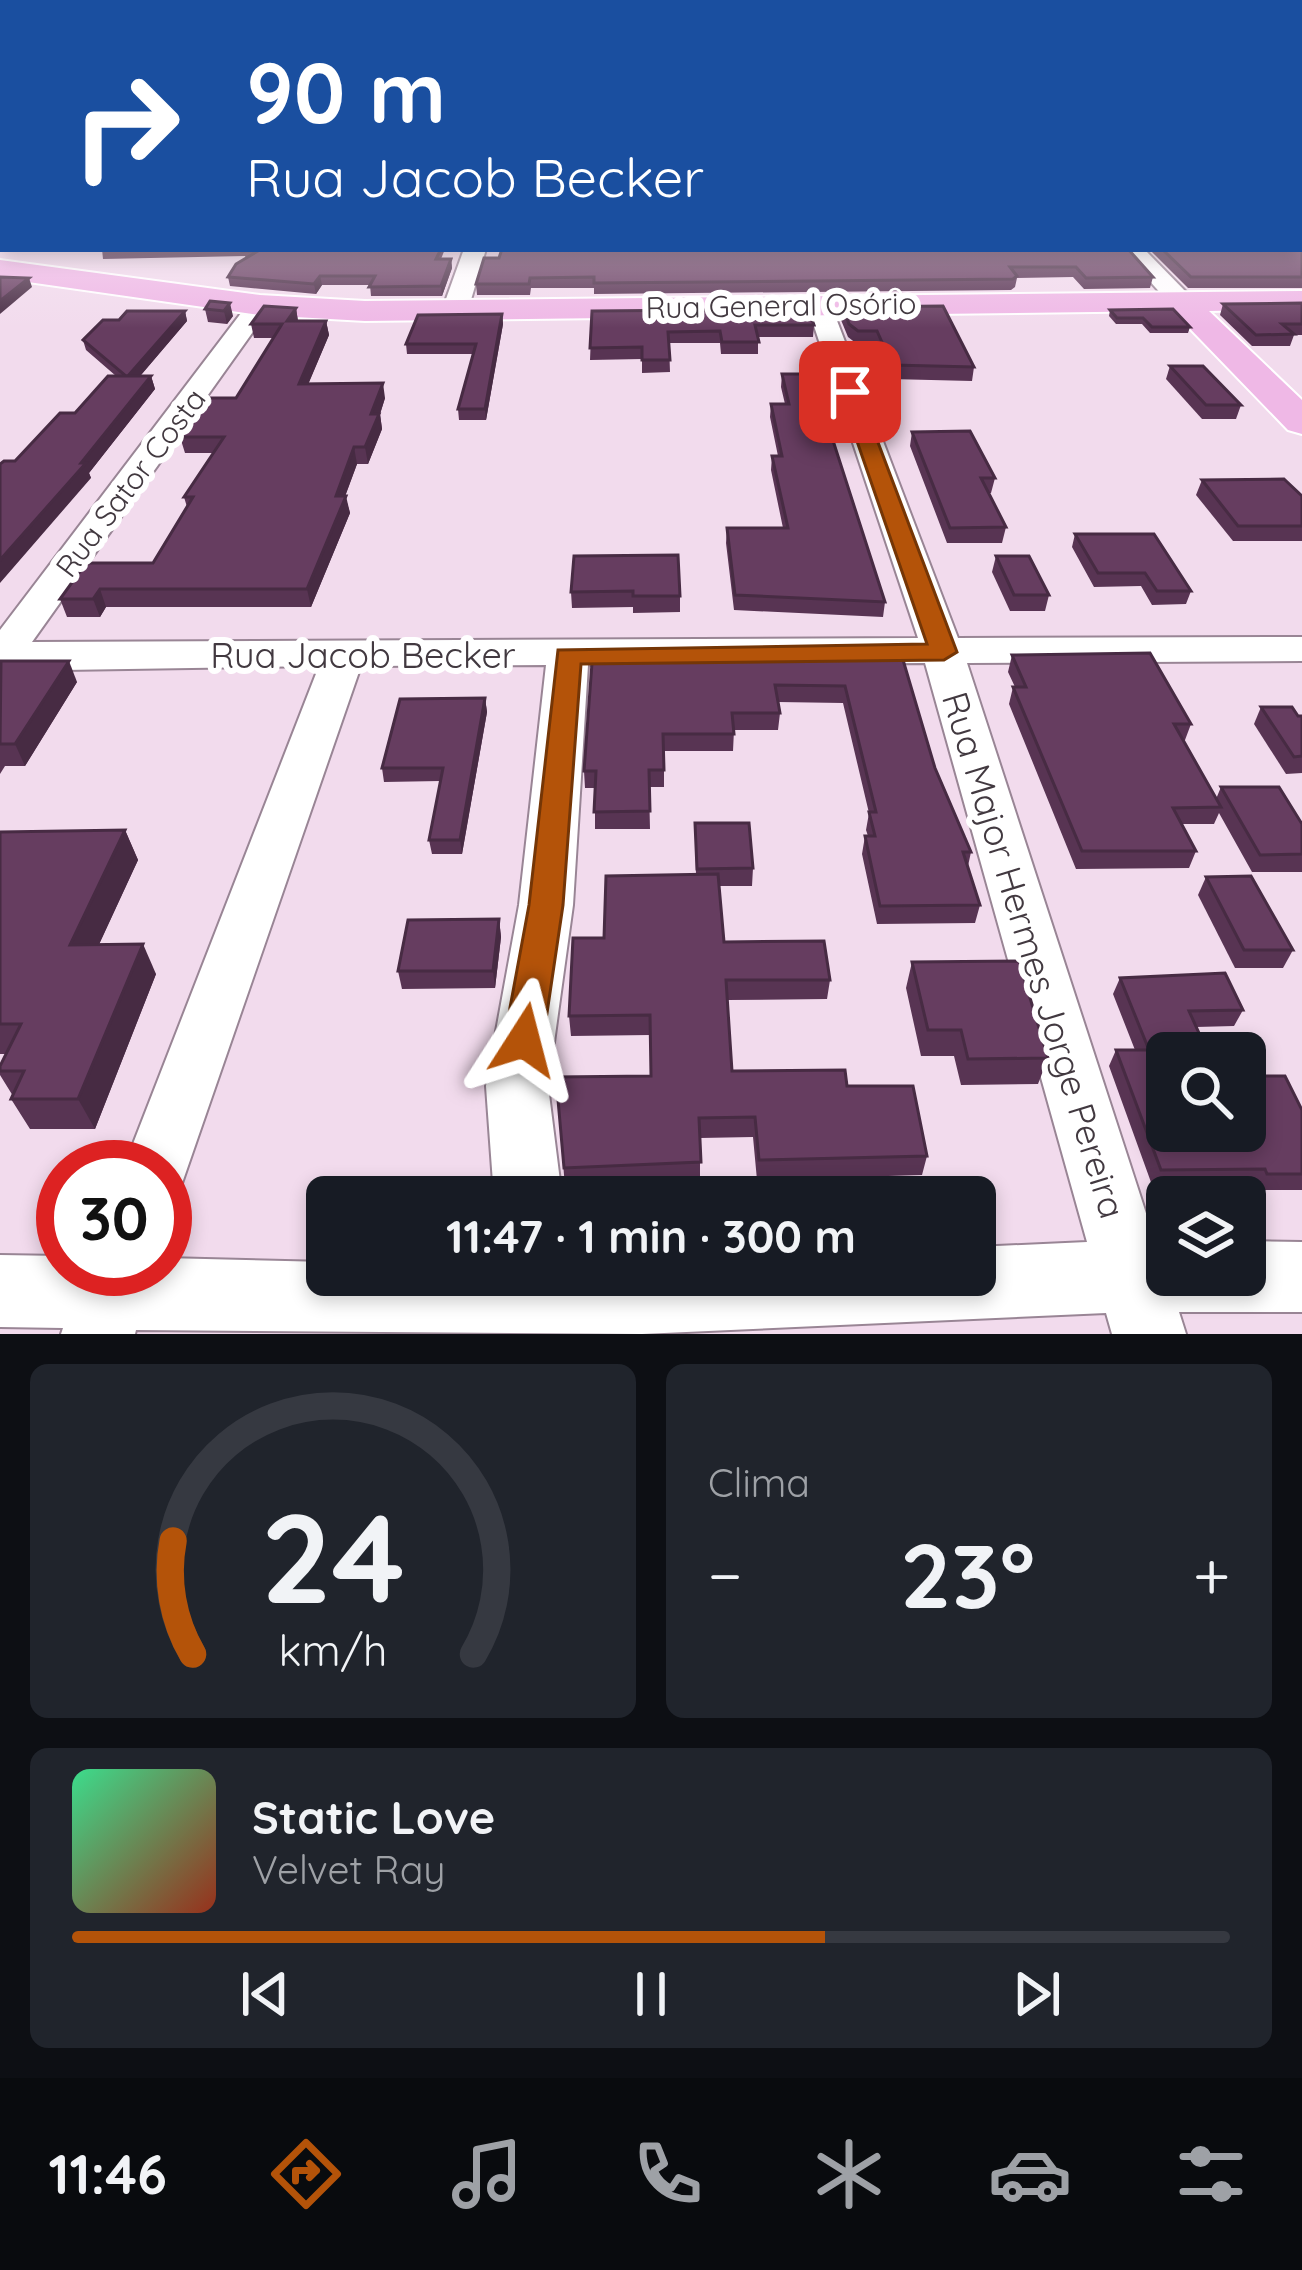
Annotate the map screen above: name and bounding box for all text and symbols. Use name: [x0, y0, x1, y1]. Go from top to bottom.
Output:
text: 90 m: [246, 39, 446, 144]
icon: right: [48, 48, 204, 204]
text: Rua Jacob Becker: [246, 143, 704, 211]
street label: Rua General Osório: [645, 284, 917, 326]
pin: [799, 341, 901, 443]
icon: arrive: [817, 359, 883, 425]
street label: Rua Sator Costa: [47, 381, 213, 584]
street label: Rua Jacob Becker: [210, 632, 516, 677]
street label: Rua Major Hermes Jorge Pereira: [933, 686, 1136, 1223]
position arrow: [461, 977, 587, 1103]
map controls: [1146, 1032, 1266, 1296]
button: search: [1146, 1032, 1266, 1152]
speed limit sign: 30: [36, 1140, 192, 1296]
button: layers: [1146, 1176, 1266, 1296]
text: 11:47 · 1 min · 300 m: [446, 1208, 856, 1264]
text: Clima: [708, 1458, 810, 1507]
text: 24: [261, 1478, 405, 1634]
text: 23°: [900, 1518, 1035, 1631]
text: −: [708, 1533, 742, 1616]
text: +: [1193, 1533, 1230, 1616]
text: km/h: [279, 1623, 387, 1677]
text: Static Love: [252, 1789, 495, 1845]
text: Velvet Ray: [252, 1845, 445, 1894]
icon: previous: [232, 1961, 298, 2027]
icon: pause: [618, 1961, 684, 2027]
icon: next: [1004, 1961, 1070, 2027]
icon: directions: [264, 2132, 348, 2216]
icon: music: [445, 2132, 529, 2216]
icon: phone: [626, 2132, 710, 2216]
icon: climate: [807, 2132, 891, 2216]
icon: car: [988, 2132, 1072, 2216]
icon: filters: [1169, 2132, 1253, 2216]
text: 11:46: [49, 2140, 167, 2208]

